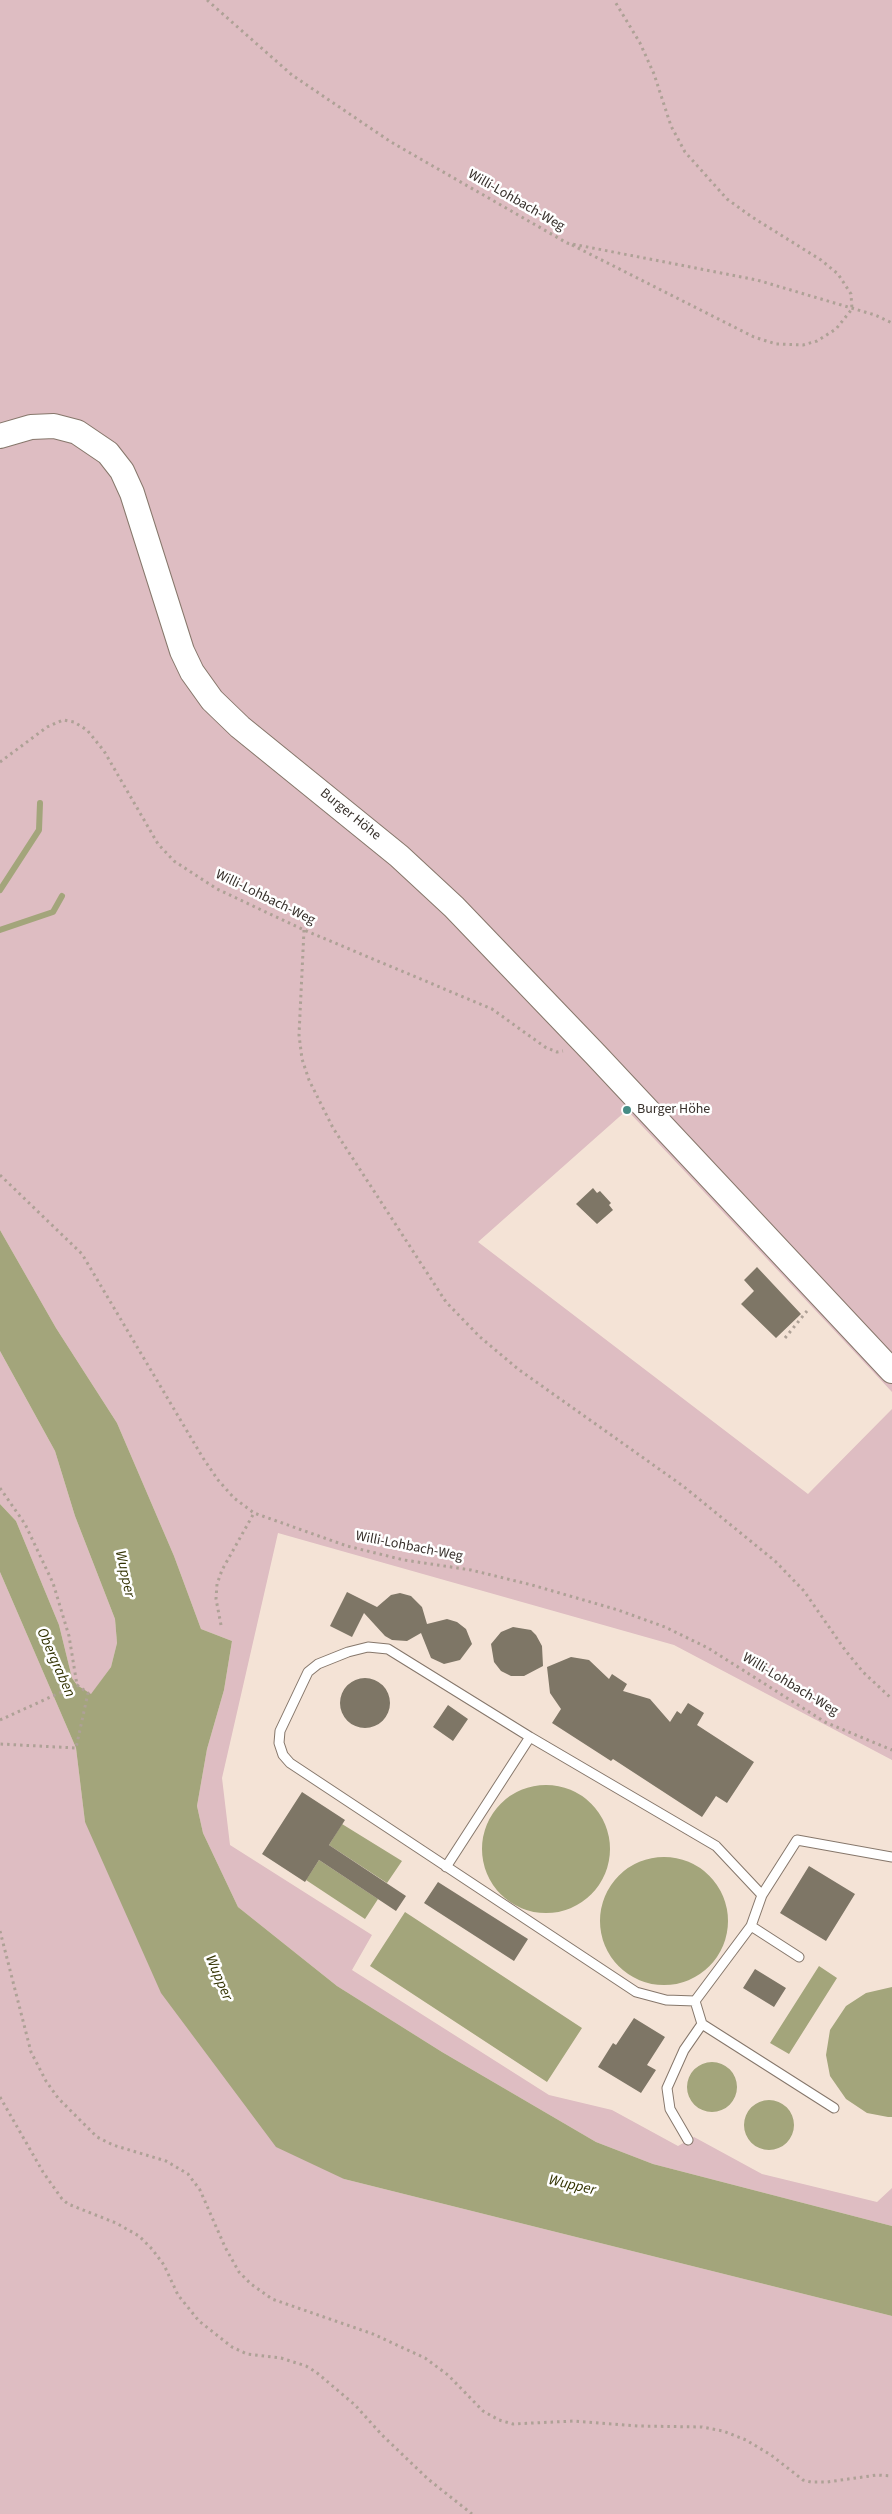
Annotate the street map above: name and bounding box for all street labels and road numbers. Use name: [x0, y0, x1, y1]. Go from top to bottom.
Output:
street label: Willi-Lohbach-Weg: [465, 166, 567, 236]
street label: Burger Höhe: [316, 785, 384, 845]
street label: Willi-Lohbach-Weg: [212, 867, 318, 929]
street label: Willi-Lohbach-Weg: [354, 1528, 464, 1566]
street label: Willi-Lohbach-Weg: [739, 1650, 841, 1720]

